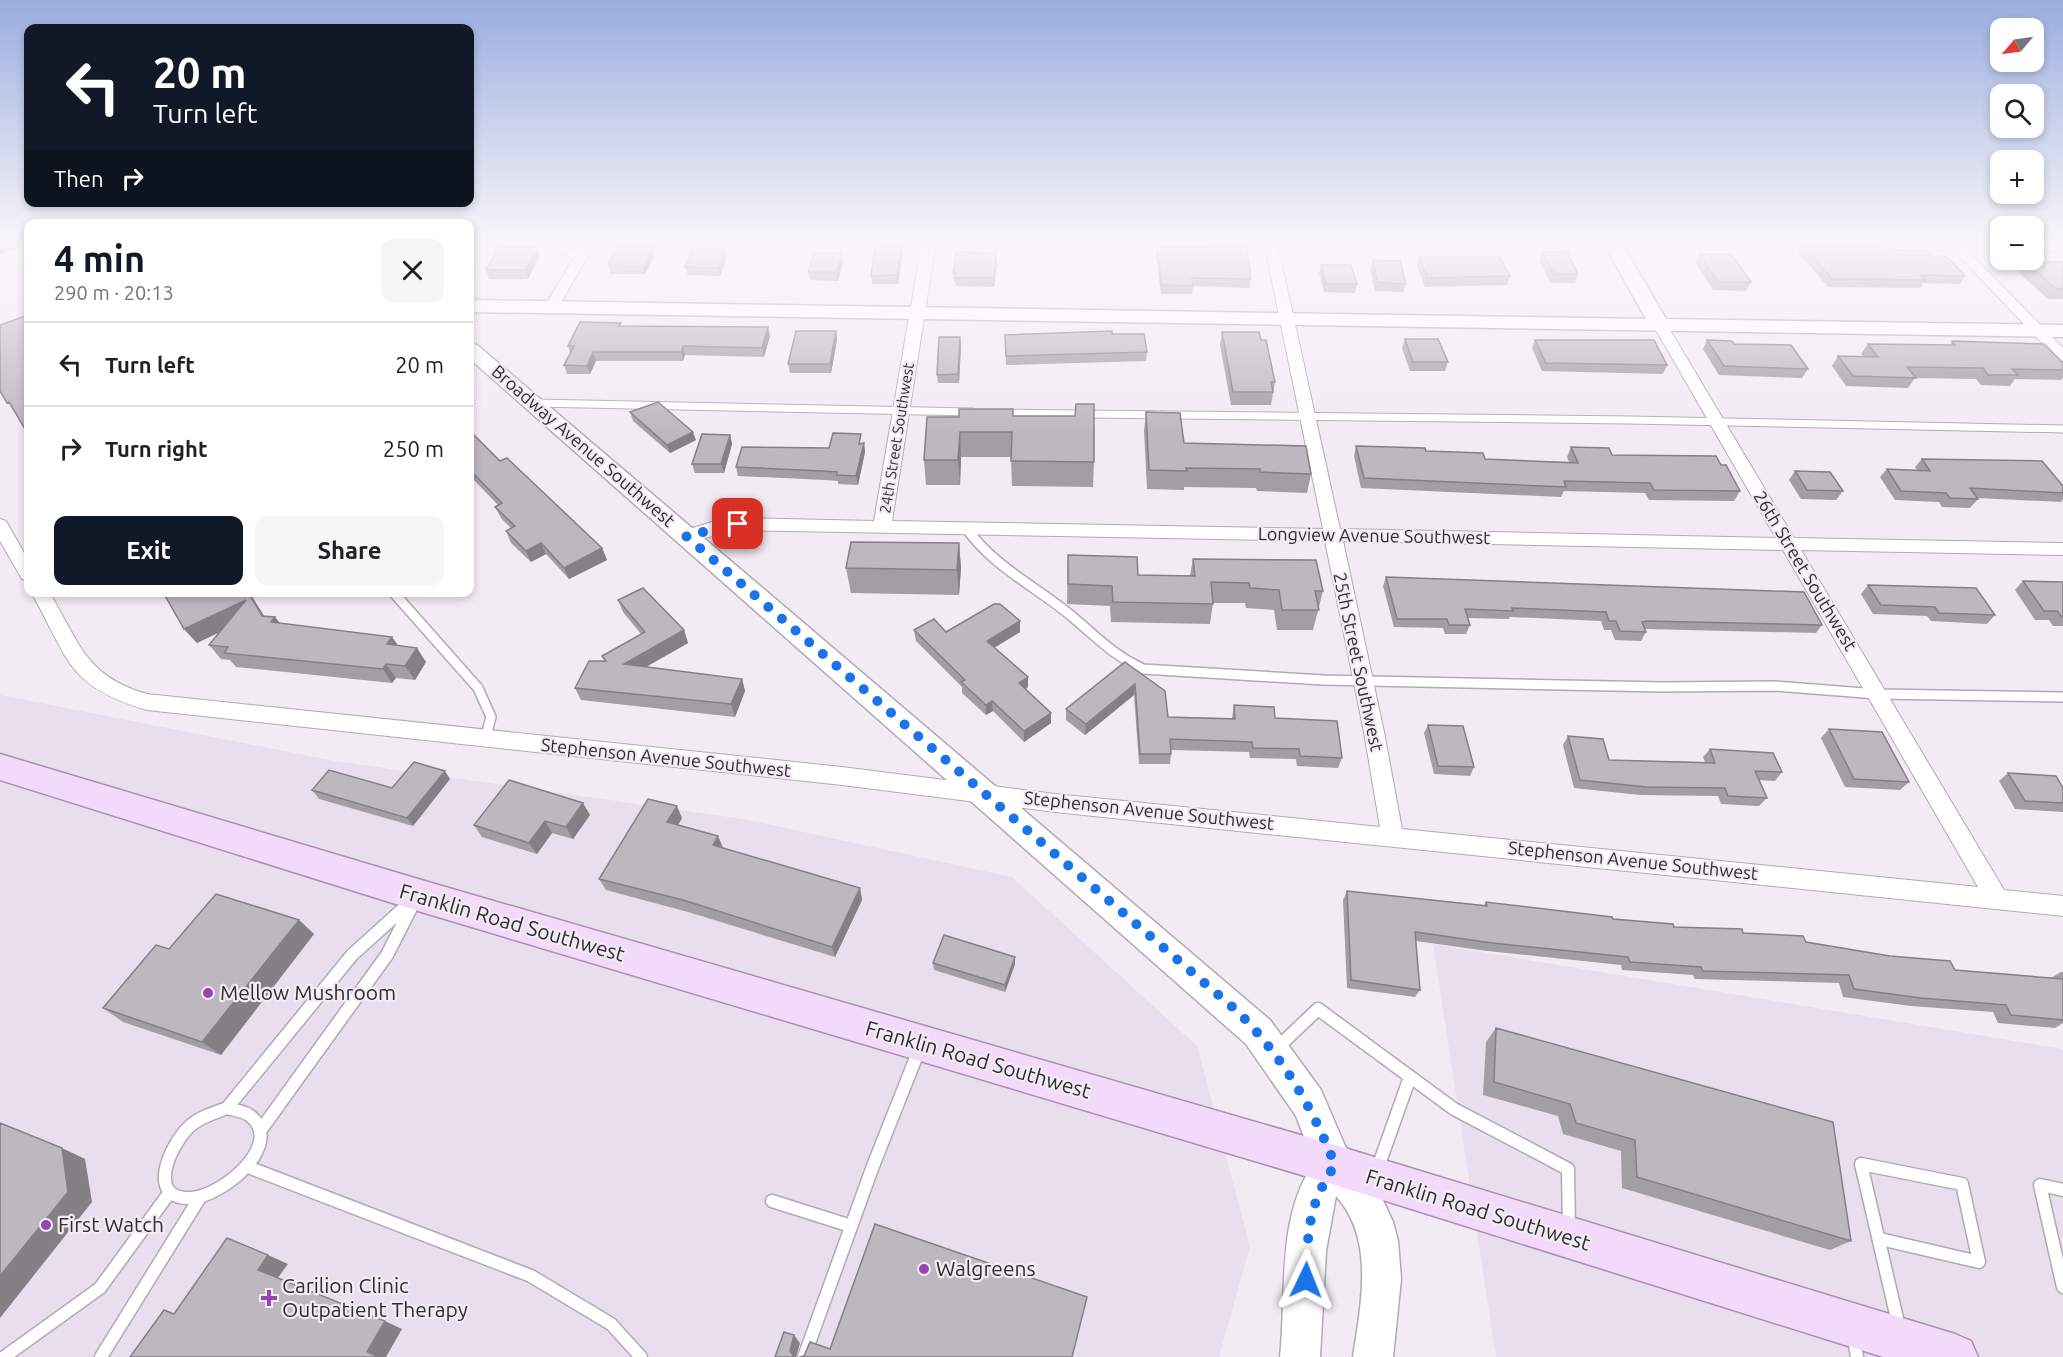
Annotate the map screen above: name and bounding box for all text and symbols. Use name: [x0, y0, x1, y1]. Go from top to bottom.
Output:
north arrow: [1990, 18, 2044, 72]
map controls: [1990, 18, 2044, 270]
icon: left: [54, 48, 132, 126]
text: 20 m: [153, 49, 247, 96]
button: search: [1990, 84, 2044, 138]
text: Turn left: [153, 98, 257, 128]
button: +: [1990, 150, 2044, 204]
icon: right: [116, 162, 149, 195]
text: Then: [54, 166, 104, 191]
button: −: [1990, 216, 2044, 270]
text: 4 min: [54, 238, 145, 279]
button: close: [381, 239, 444, 302]
text: 290 m · 20:13: [54, 281, 174, 304]
icon: left: [54, 348, 87, 381]
text: Turn left: [105, 352, 195, 377]
text: 20 m: [395, 352, 444, 377]
street label: Broadway Avenue Southwest: [488, 360, 679, 530]
street label: 24th Street Southwest: [876, 361, 917, 514]
icon: right: [54, 432, 87, 465]
text: Turn right: [105, 436, 207, 461]
text: 250 m: [383, 436, 444, 461]
street label: 26th Street Southwest: [1750, 487, 1861, 654]
pin: [712, 498, 763, 549]
icon: arrive: [721, 507, 754, 540]
button: Exit: [54, 516, 243, 585]
button: Share: [255, 516, 444, 585]
street label: Longview Avenue Southwest: [1258, 523, 1490, 547]
street label: 25th Street Southwest: [1330, 570, 1388, 753]
street label: Stephenson Avenue Southwest: [540, 734, 792, 780]
street label: Stephenson Avenue Southwest: [1023, 787, 1275, 833]
street label: Stephenson Avenue Southwest: [1507, 837, 1759, 883]
street label: Franklin Road Southwest: [397, 878, 628, 966]
place label: Mellow Mushroom: [220, 980, 396, 1004]
marker: Mellow Mushroom: [201, 986, 215, 1000]
street label: Franklin Road Southwest: [863, 1015, 1094, 1103]
street label: Franklin Road Southwest: [1363, 1163, 1593, 1255]
place label: First Watch: [58, 1212, 164, 1236]
marker: First Watch: [39, 1218, 53, 1232]
position arrow: [1274, 1248, 1338, 1312]
place label: Walgreens: [936, 1256, 1036, 1280]
marker: Walgreens: [917, 1262, 931, 1276]
place label: Carilion Clinic Outpatient Therapy: [282, 1273, 468, 1321]
marker: Carilion Clinic Outpatient Therapy: [260, 1289, 278, 1307]

